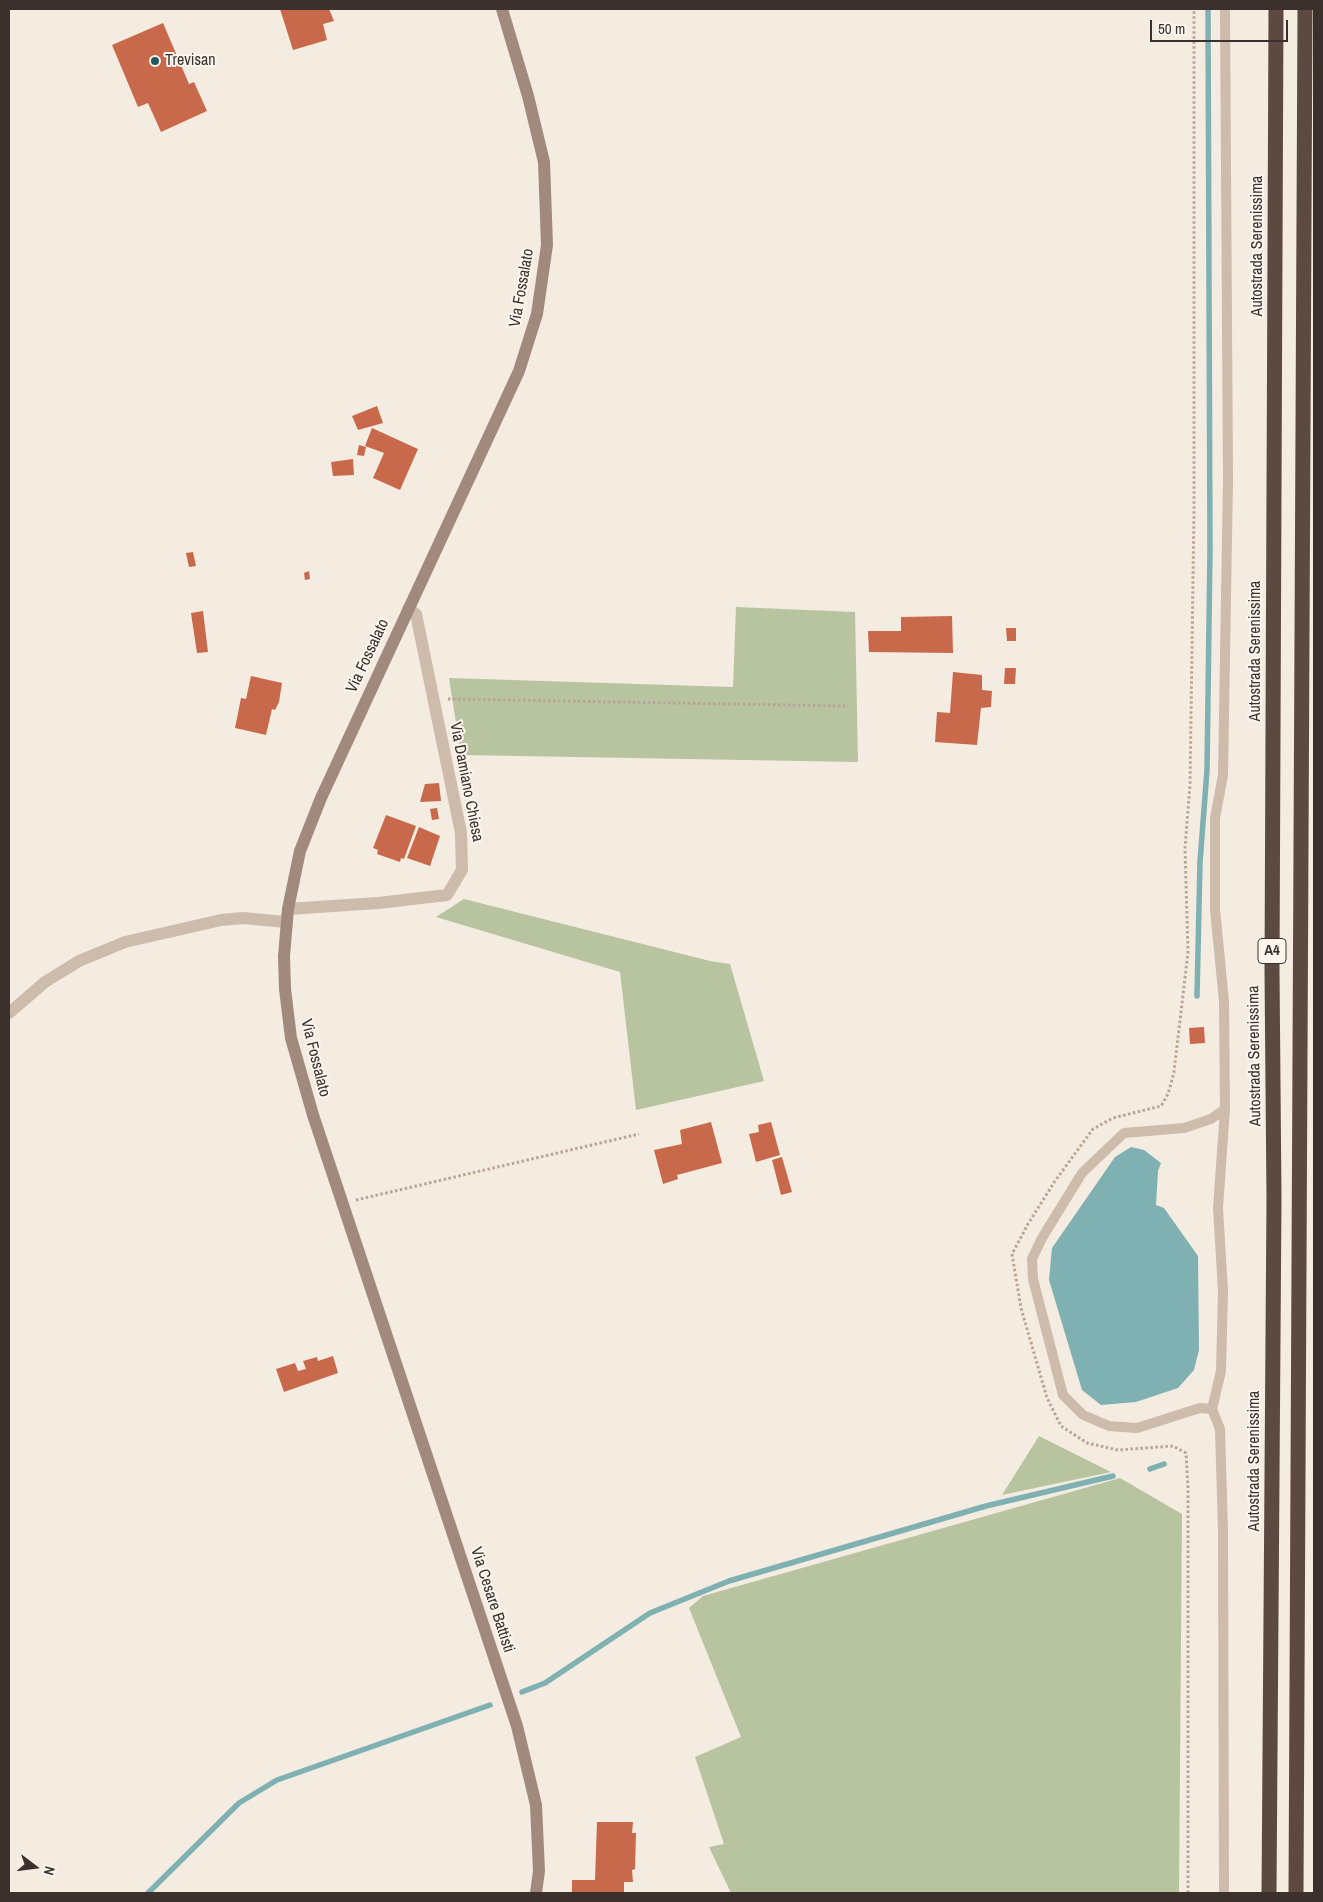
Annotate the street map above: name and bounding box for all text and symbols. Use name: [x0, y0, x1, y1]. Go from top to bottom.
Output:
scale bar: [1153, 10, 1290, 42]
text: 50 m: [1158, 18, 1185, 39]
place label: Trevisan: [165, 51, 216, 71]
marker: Trevisan: [149, 55, 161, 67]
street label: Autostrada Serenissima: [1248, 176, 1268, 316]
street label: Via Fossalato: [506, 247, 538, 329]
street label: Autostrada Serenissima: [1246, 581, 1266, 721]
street label: Via Fossalato: [343, 616, 393, 696]
street label: Via Damiano Chiesa: [445, 721, 487, 843]
road number: A4: [1258, 938, 1286, 964]
street label: Autostrada Serenissima: [1244, 985, 1266, 1127]
street label: Via Fossalato: [296, 1017, 334, 1099]
street label: Autostrada Serenissima: [1245, 1391, 1265, 1531]
street label: Via Cesare Battisti: [466, 1545, 518, 1655]
north arrow: [10, 1842, 60, 1892]
text: N: [40, 1865, 59, 1877]

